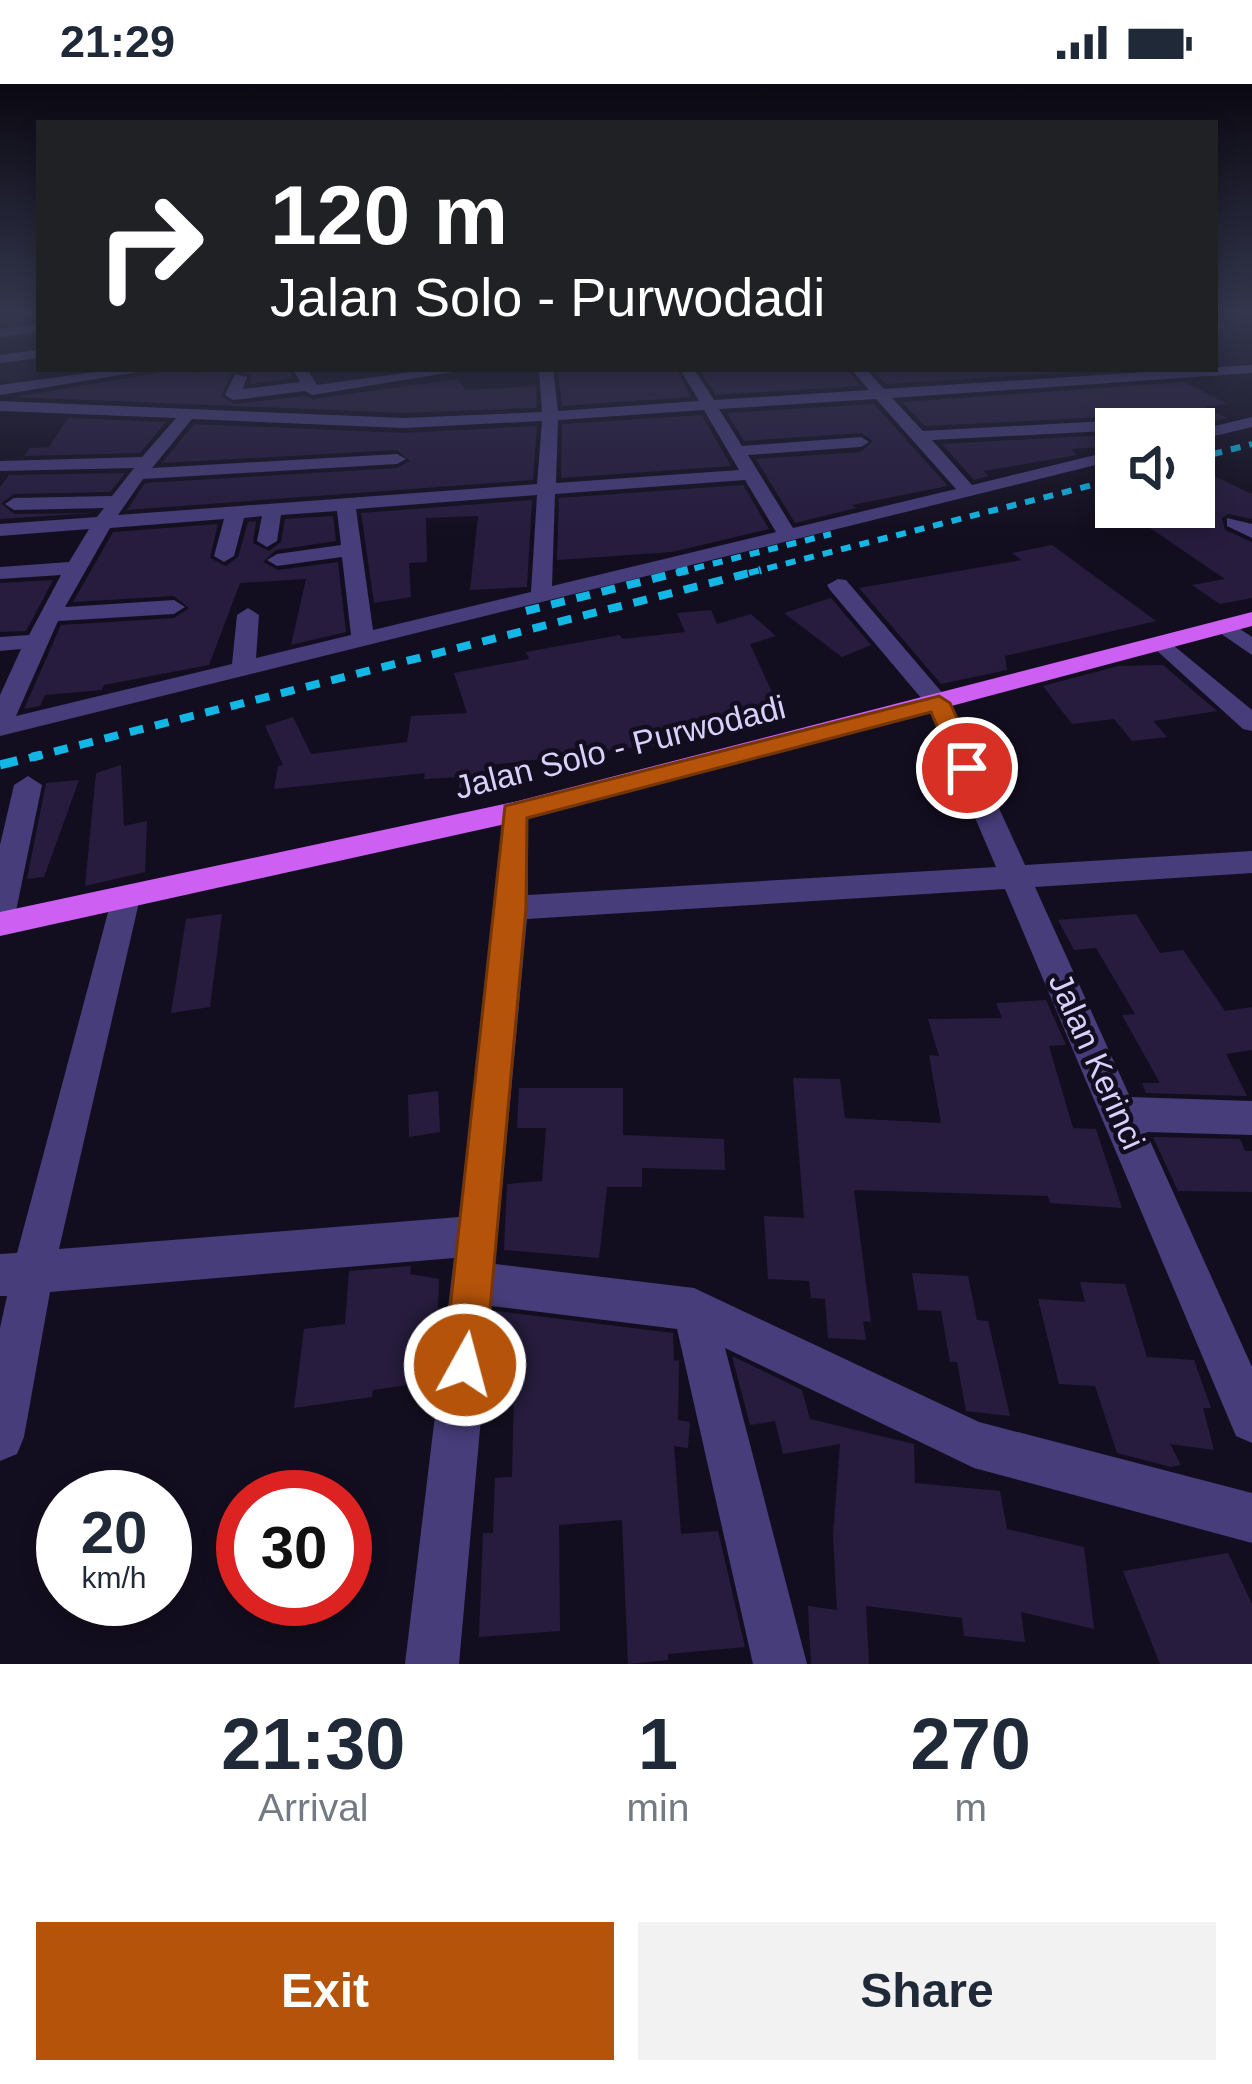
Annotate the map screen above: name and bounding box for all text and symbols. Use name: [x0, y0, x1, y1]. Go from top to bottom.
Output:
text: 21:29: [60, 16, 175, 67]
icon: right: [72, 168, 228, 324]
text: 120 m: [270, 168, 508, 262]
text: Jalan Solo - Purwodadi: [270, 267, 825, 327]
map controls: [1095, 408, 1215, 528]
button: sound: [1095, 408, 1215, 528]
street label: Jalan Solo - Purwodadi: [451, 688, 789, 806]
pin: [916, 717, 1018, 819]
icon: arrive: [934, 735, 1000, 801]
street label: Jalan Kerinci: [1042, 967, 1152, 1155]
position arrow: [402, 1302, 528, 1428]
speed limit sign: 30: [216, 1470, 372, 1626]
text: 20: [81, 1499, 147, 1566]
text: km/h: [81, 1561, 147, 1594]
text: 21:30: [221, 1704, 405, 1784]
text: 1: [638, 1704, 678, 1784]
text: 270: [911, 1704, 1031, 1784]
text: Arrival: [258, 1786, 369, 1829]
text: min: [627, 1786, 689, 1829]
text: m: [954, 1786, 987, 1829]
button: Exit: [36, 1922, 614, 2060]
button: Share: [638, 1922, 1216, 2060]

